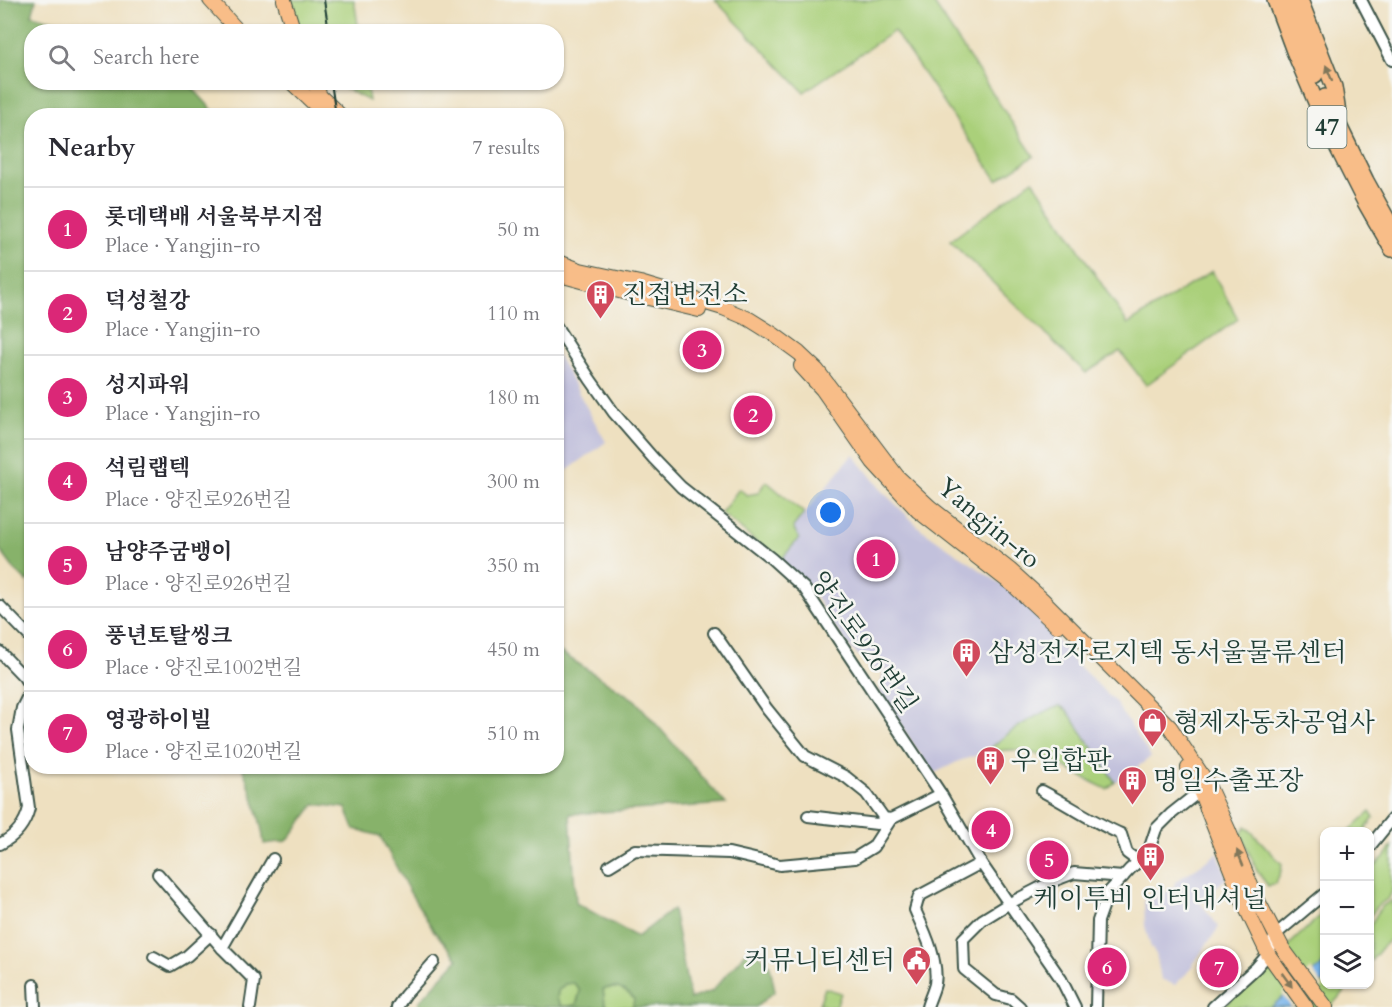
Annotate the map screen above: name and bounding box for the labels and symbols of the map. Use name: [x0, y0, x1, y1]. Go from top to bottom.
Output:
one-way arrow: [1324, 64, 1334, 82]
road number: 47: [1308, 106, 1346, 148]
place label: 진접변전소: [622, 277, 748, 312]
building icon: 진접변전소: [585, 278, 617, 320]
pin: 3: [682, 328, 722, 372]
pin: 2: [734, 392, 772, 438]
street label: Yangjin-ro: [930, 470, 1048, 576]
your location: [816, 498, 845, 527]
pin: 1: [856, 536, 896, 582]
street label: 양진로926번길: [802, 564, 926, 720]
place label: 삼성전자로지텍 동서울물류센터: [988, 635, 1347, 670]
building icon: 삼성전자로지텍 동서울물류센터: [951, 636, 983, 678]
place label: 형제자동차공업사: [1174, 705, 1375, 740]
shop icon: 형제자동차공업사: [1137, 706, 1169, 748]
place label: 우일합판: [1011, 743, 1112, 778]
building icon: 우일합판: [974, 744, 1006, 786]
place label: 명일수출포장: [1153, 763, 1304, 798]
building icon: 명일수출포장: [1116, 764, 1148, 806]
pin: 4: [972, 808, 1010, 852]
pin: 5: [1030, 838, 1068, 882]
building icon: 케이투비 인터내셔널: [1134, 840, 1166, 882]
one-way arrow: [1235, 849, 1244, 867]
place label: 케이투비 인터내셔널: [1033, 881, 1267, 916]
place label: 커뮤니티센터: [744, 943, 895, 978]
public building icon: 커뮤니티센터: [900, 944, 932, 986]
pin: 6: [1088, 944, 1126, 990]
pin: 7: [1200, 946, 1238, 990]
one-way arrow: [1281, 972, 1293, 988]

